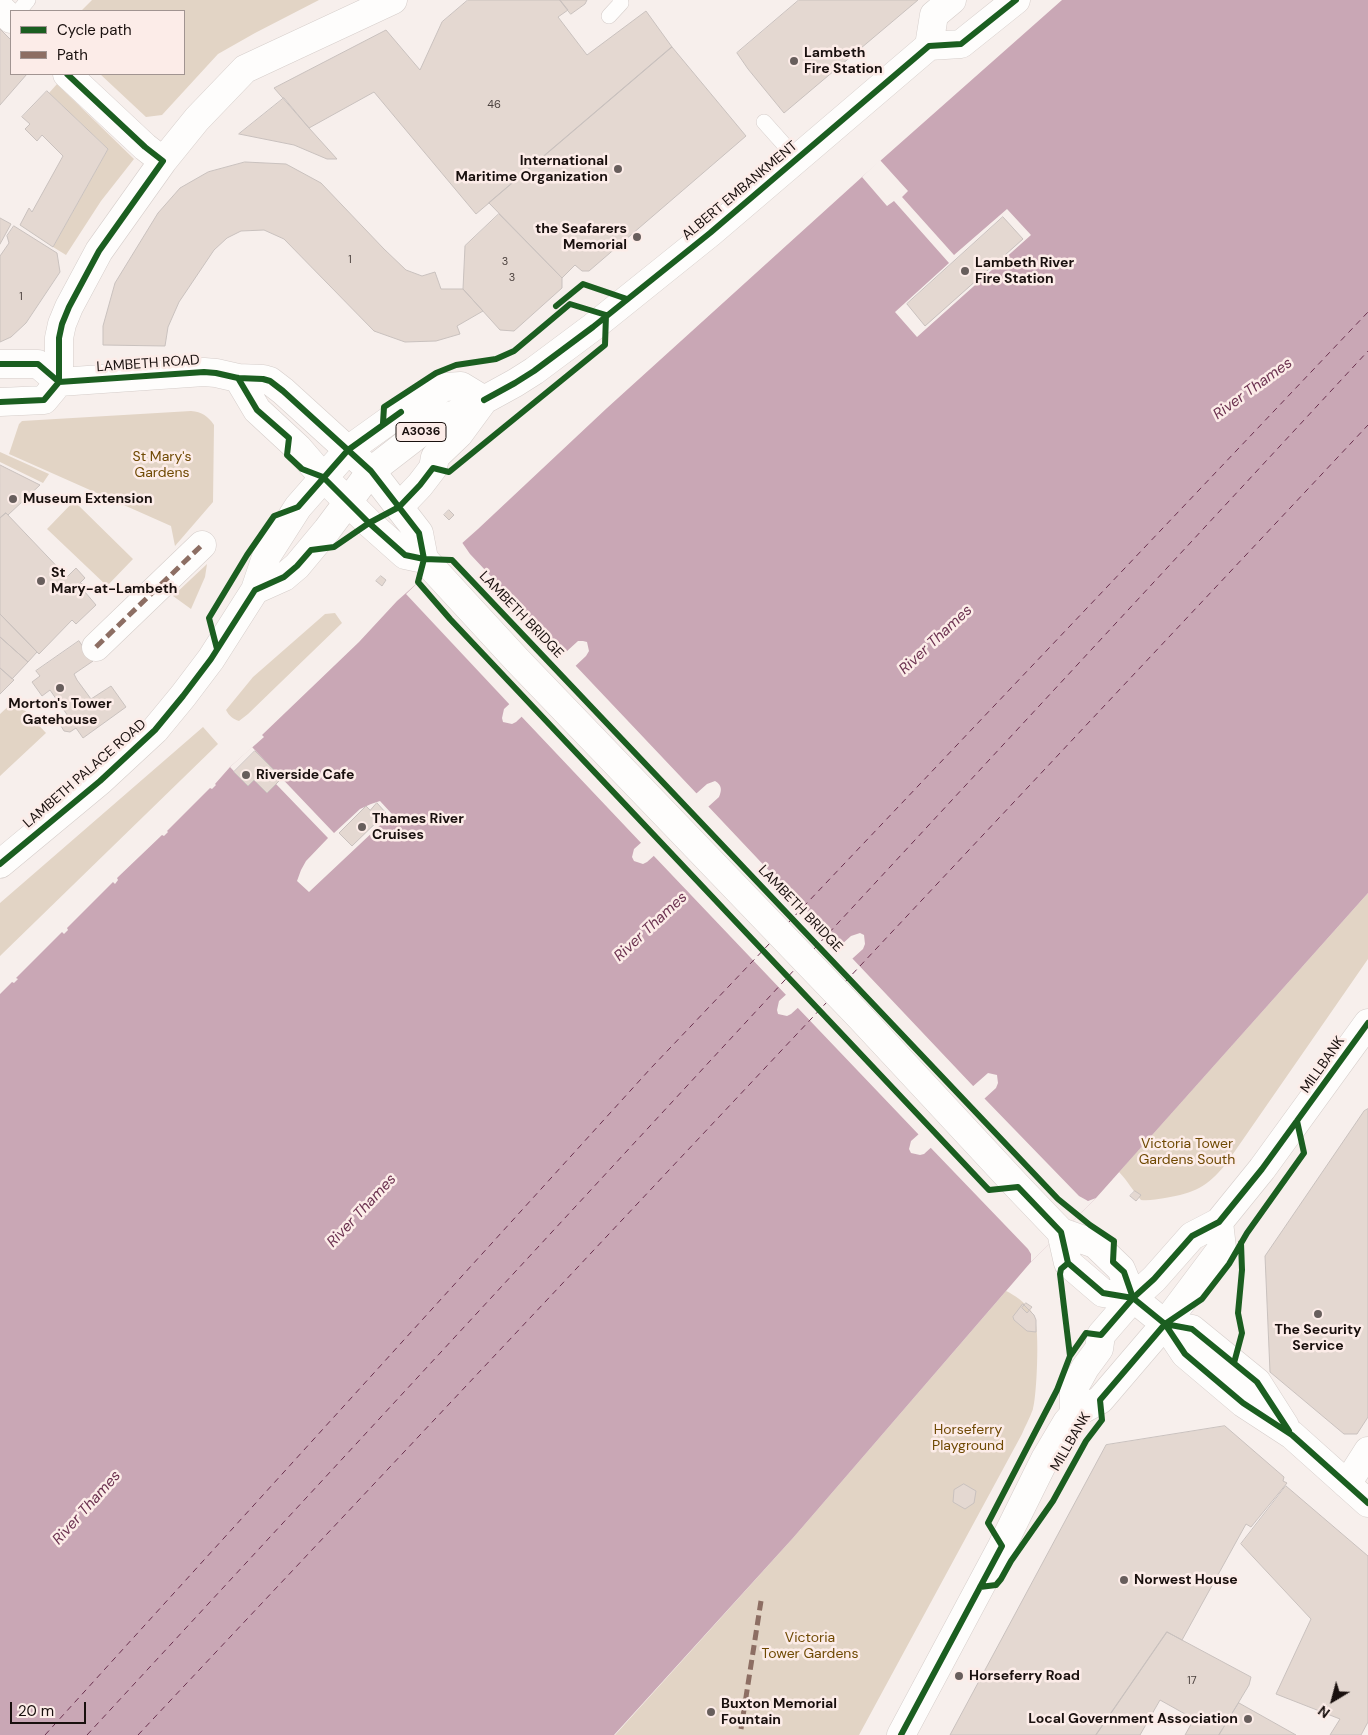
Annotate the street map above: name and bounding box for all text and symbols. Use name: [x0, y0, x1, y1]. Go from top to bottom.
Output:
legend: [10, 10, 185, 75]
text: Cycle path: [57, 20, 132, 40]
text: Path: [57, 45, 88, 65]
place label: Lambeth Fire Station: [804, 45, 883, 78]
marker: Lambeth Fire Station: [788, 55, 800, 67]
house number: 46: [487, 98, 501, 112]
street label: ALBERT EMBANKMENT: [679, 138, 801, 244]
place label: International Maritime Organization: [455, 153, 608, 186]
marker: International Maritime Organization: [612, 163, 624, 175]
place label: the Seafarers Memorial: [535, 221, 627, 253]
marker: the Seafarers Memorial: [631, 231, 643, 243]
house number: 1: [348, 253, 352, 267]
house number: 3: [502, 255, 508, 269]
place label: Lambeth River Fire Station: [975, 255, 1074, 288]
marker: Lambeth River Fire Station: [959, 265, 971, 277]
house number: 3: [509, 271, 515, 285]
house number: 1: [19, 290, 23, 304]
street label: LAMBETH ROAD: [96, 352, 200, 376]
water label: River Thames: [1210, 354, 1296, 424]
road number: A3036: [396, 422, 446, 442]
park label: St Mary's Gardens: [133, 449, 191, 482]
place label: Museum Extension: [23, 491, 153, 507]
marker: Museum Extension: [7, 493, 19, 505]
place label: St Mary-at-Lambeth: [51, 565, 178, 598]
street label: LAMBETH BRIDGE: [475, 568, 567, 662]
marker: St Mary-at-Lambeth: [35, 575, 47, 587]
water label: River Thames: [896, 602, 976, 678]
marker: Morton's Tower Gatehouse: [54, 682, 66, 694]
place label: Morton's Tower Gatehouse: [8, 696, 112, 729]
street label: LAMBETH PALACE ROAD: [20, 716, 150, 832]
place label: Riverside Cafe: [256, 767, 354, 783]
marker: Riverside Cafe: [240, 769, 252, 781]
place label: Thames River Cruises: [372, 811, 464, 844]
marker: Thames River Cruises: [356, 821, 368, 833]
street label: LAMBETH BRIDGE: [754, 862, 846, 956]
water label: River Thames: [611, 889, 691, 965]
street label: MILLBANK: [1297, 1033, 1349, 1097]
park label: Victoria Tower Gardens South: [1139, 1136, 1235, 1168]
water label: River Thames: [324, 1171, 400, 1251]
marker: The Security Service: [1312, 1308, 1324, 1320]
place label: The Security Service: [1275, 1322, 1361, 1354]
street label: MILLBANK: [1047, 1410, 1095, 1474]
park label: Horseferry Playground: [932, 1422, 1004, 1454]
water label: River Thames: [49, 1467, 125, 1549]
place label: Norwest House: [1134, 1572, 1238, 1588]
marker: Norwest House: [1118, 1574, 1130, 1586]
park label: Victoria Tower Gardens: [762, 1630, 858, 1662]
place label: Horseferry Road: [969, 1668, 1080, 1684]
marker: Horseferry Road: [953, 1670, 965, 1682]
house number: 17: [1187, 1674, 1197, 1688]
north arrow: [1308, 1675, 1358, 1725]
scale bar: [12, 1692, 89, 1724]
place label: Buxton Memorial Fountain: [721, 1696, 837, 1728]
text: 20 m: [18, 1701, 54, 1721]
text: N: [1314, 1702, 1333, 1722]
marker: Buxton Memorial Fountain: [705, 1706, 717, 1718]
place label: Local Government Association: [1028, 1711, 1238, 1727]
marker: Local Government Association: [1242, 1713, 1254, 1725]

